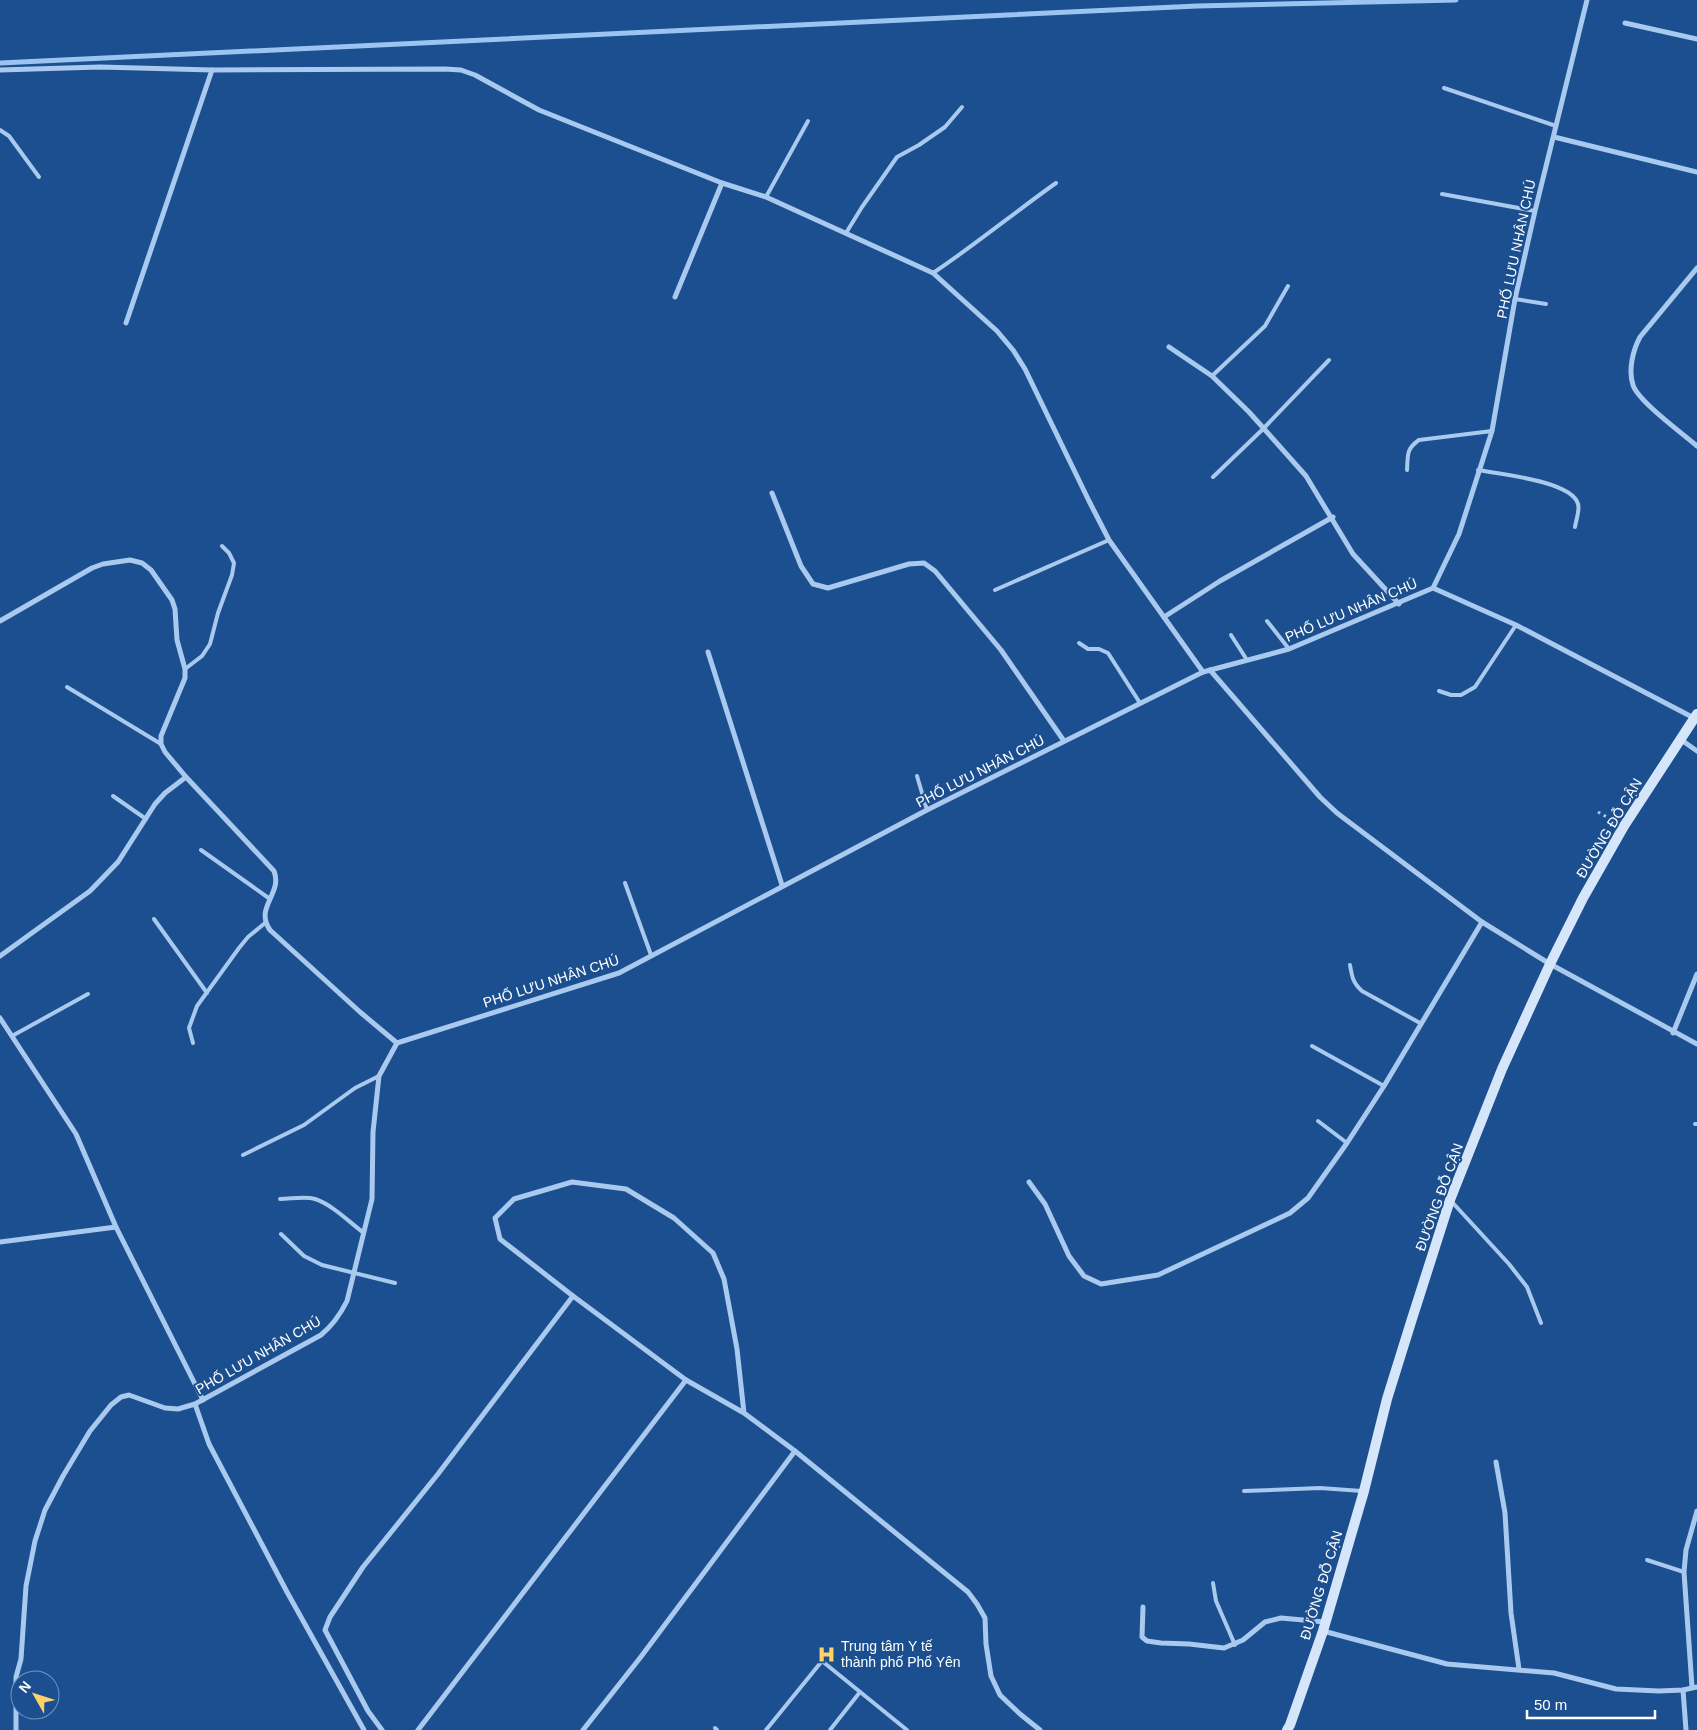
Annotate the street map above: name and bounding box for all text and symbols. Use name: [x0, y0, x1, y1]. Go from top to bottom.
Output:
street label: PHỐ LƯU NHÂN CHÚ: [1492, 178, 1539, 320]
street label: PHỐ LƯU NHÂN CHÚ: [1282, 574, 1419, 645]
street label: PHỐ LƯU NHÂN CHÚ: [913, 731, 1047, 810]
street label: ĐƯỜNG ĐỖ CẬN: [1572, 775, 1645, 881]
street label: PHỐ LƯU NHÂN CHÚ: [481, 951, 621, 1011]
street label: ĐƯỜNG ĐỖ CẬN: [1411, 1141, 1466, 1253]
street label: PHỐ LƯU NHÂN CHÚ: [192, 1312, 323, 1397]
street label: ĐƯỜNG ĐỖ CẬN: [1296, 1528, 1345, 1642]
place label: Trung tâm Y tế thành phố Phổ Yên: [841, 1638, 961, 1670]
hospital icon: Trung tâm Y tế thành phố Phổ Yên: [817, 1644, 837, 1664]
north arrow: [10, 1670, 60, 1720]
text: N: [15, 1678, 34, 1696]
scale bar: [1527, 1688, 1654, 1720]
text: 50 m: [1534, 1696, 1567, 1713]

